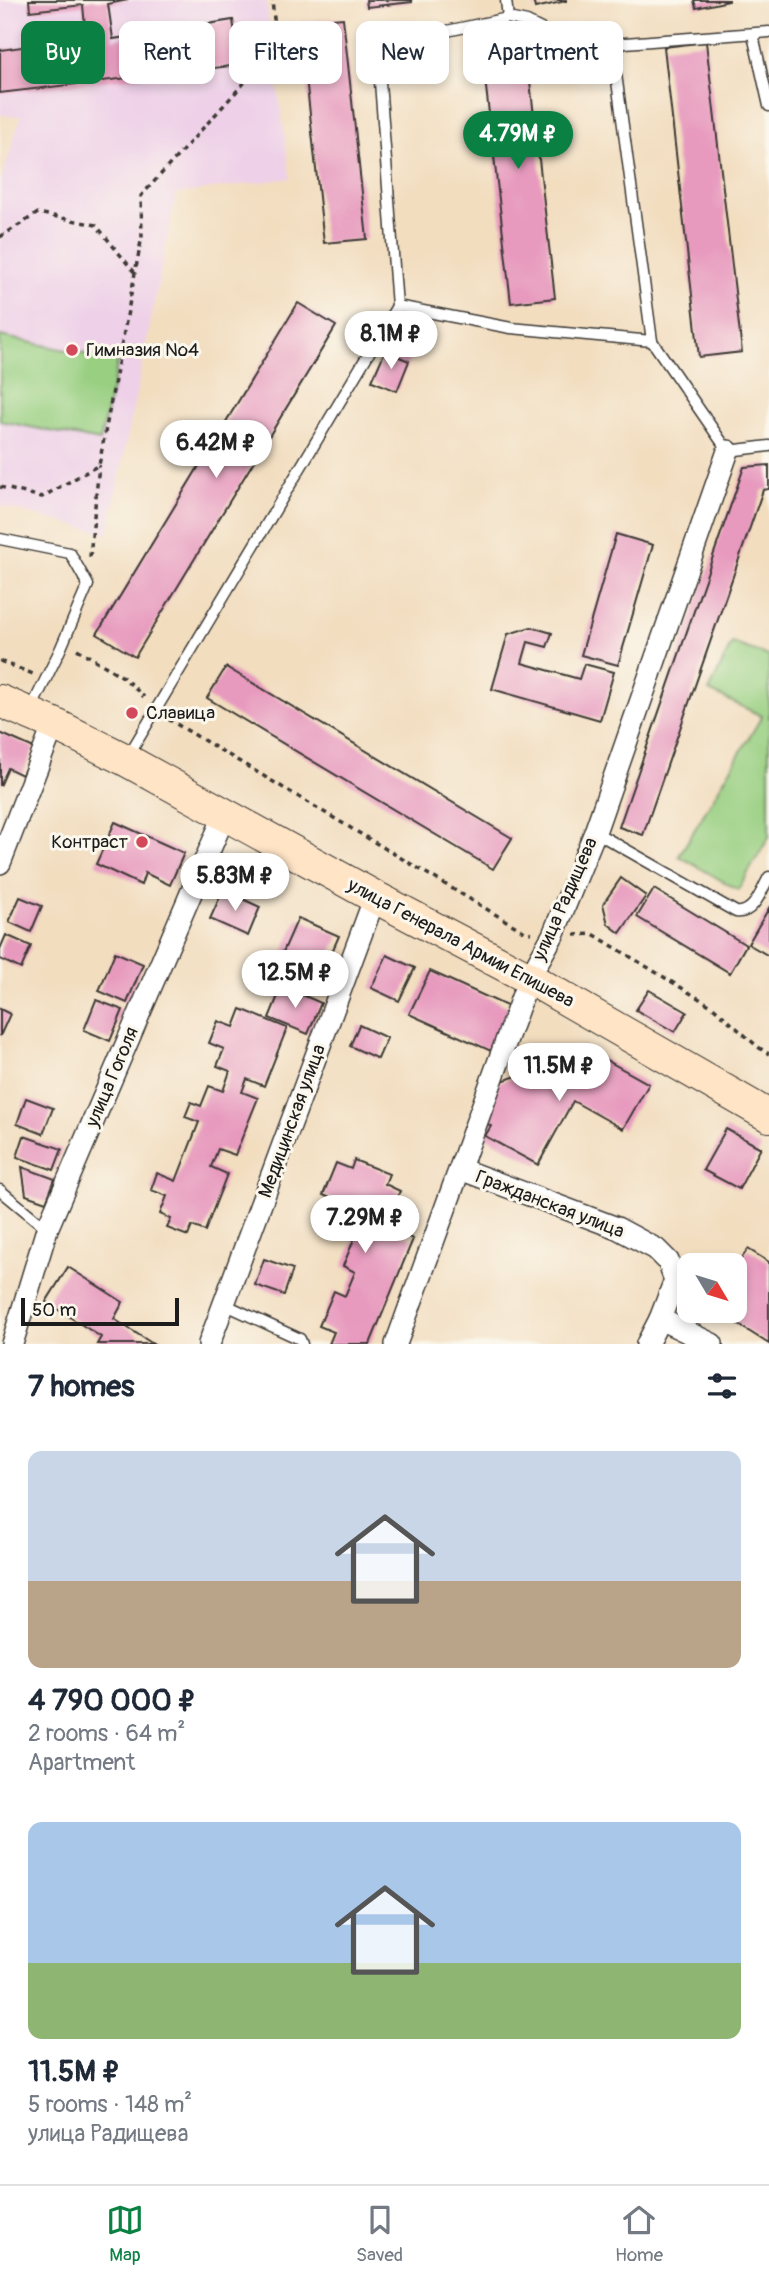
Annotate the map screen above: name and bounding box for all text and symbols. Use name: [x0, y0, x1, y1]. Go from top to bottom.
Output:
chip: Buy: [21, 21, 105, 84]
chip: Rent: [119, 21, 215, 84]
chip: Filters: [229, 21, 342, 84]
chip: New: [356, 21, 449, 84]
chip: Apartment: [463, 21, 623, 84]
pin: 4.79M ₽: [453, 111, 583, 171]
text: 4.79M ₽: [479, 119, 557, 148]
pin: 8.1M ₽: [334, 312, 448, 371]
text: 8.1M ₽: [361, 319, 421, 348]
place label: Гимназия №4: [86, 338, 199, 362]
marker: Гимназия №4: [64, 342, 80, 358]
pin: 6.42M ₽: [151, 420, 281, 480]
text: 6.42M ₽: [176, 428, 256, 457]
place label: Славица: [146, 701, 215, 725]
marker: Славица: [124, 705, 140, 721]
place label: Контраст: [51, 830, 128, 854]
street label: улица Радищева: [527, 833, 603, 965]
marker: Контраст: [134, 834, 150, 850]
pin: 5.83M ₽: [170, 853, 300, 913]
text: 5.83M ₽: [196, 861, 274, 890]
street label: улица Генерала Армии Епишева: [343, 872, 579, 1013]
pin: 12.5M ₽: [230, 950, 360, 1010]
text: 12.5M ₽: [258, 958, 332, 987]
street label: улица Гоголя: [80, 1023, 144, 1132]
street label: Медицинская улица: [253, 1041, 331, 1201]
pin: 11.5M ₽: [494, 1044, 624, 1103]
text: 11.5M ₽: [524, 1051, 594, 1080]
street label: Гражданская улица: [472, 1165, 628, 1243]
pin: 7.29M ₽: [300, 1196, 430, 1255]
text: 7.29M ₽: [326, 1203, 404, 1232]
north arrow: [677, 1253, 747, 1323]
map controls: [677, 1253, 747, 1323]
scale bar: [21, 1295, 178, 1327]
text: 50 m: [32, 1298, 76, 1322]
icon: filters: [703, 1367, 741, 1405]
text: 7 homes: [28, 1368, 135, 1405]
icon: home: [322, 1496, 448, 1622]
text: 4 790 000 ₽: [28, 1682, 196, 1719]
text: 2 rooms · 64 m²: [28, 1719, 185, 1748]
text: Apartment: [28, 1748, 135, 1777]
icon: home: [322, 1867, 448, 1993]
text: 11.5M ₽: [28, 2053, 120, 2090]
text: 5 rooms · 148 m²: [28, 2090, 192, 2119]
text: улица Радищева: [28, 2119, 188, 2148]
tab: Map: [106, 2201, 144, 2267]
tab: Saved: [356, 2201, 403, 2267]
tab: Home: [615, 2201, 663, 2267]

